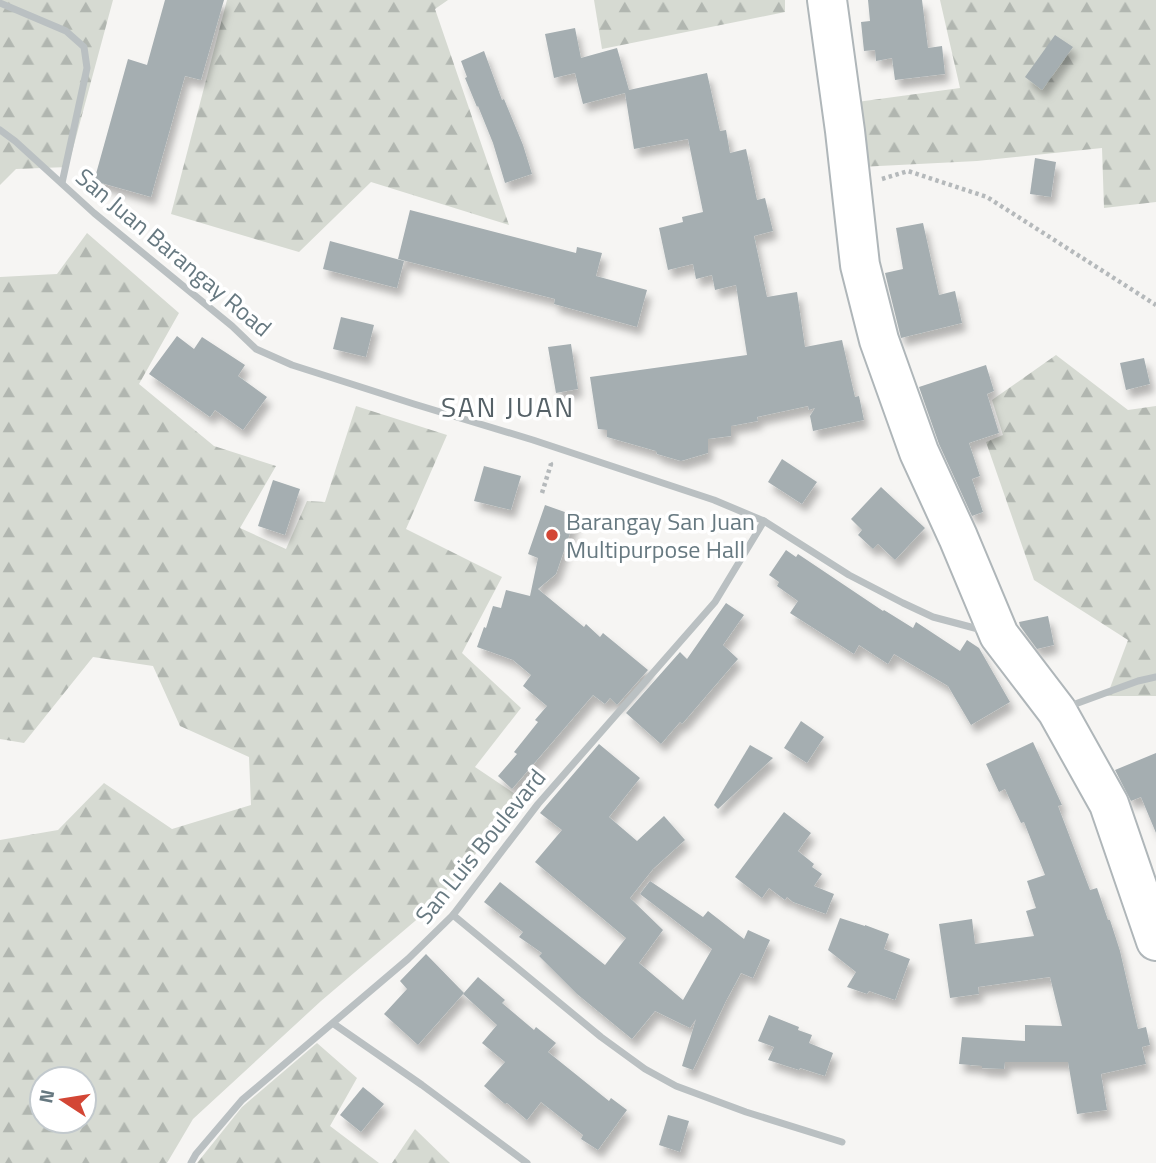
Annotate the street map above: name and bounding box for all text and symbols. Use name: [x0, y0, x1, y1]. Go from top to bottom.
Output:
street label: San Juan Barangay Road: [68, 159, 280, 345]
district label: SAN JUAN: [441, 385, 575, 428]
place label: Barangay San Juan Multipurpose Hall: [566, 503, 755, 567]
marker: Barangay San Juan Multipurpose Hall: [544, 527, 560, 543]
street label: San Luis Boulevard: [406, 761, 554, 931]
north arrow: [28, 1065, 98, 1135]
text: N: [30, 1087, 61, 1106]

